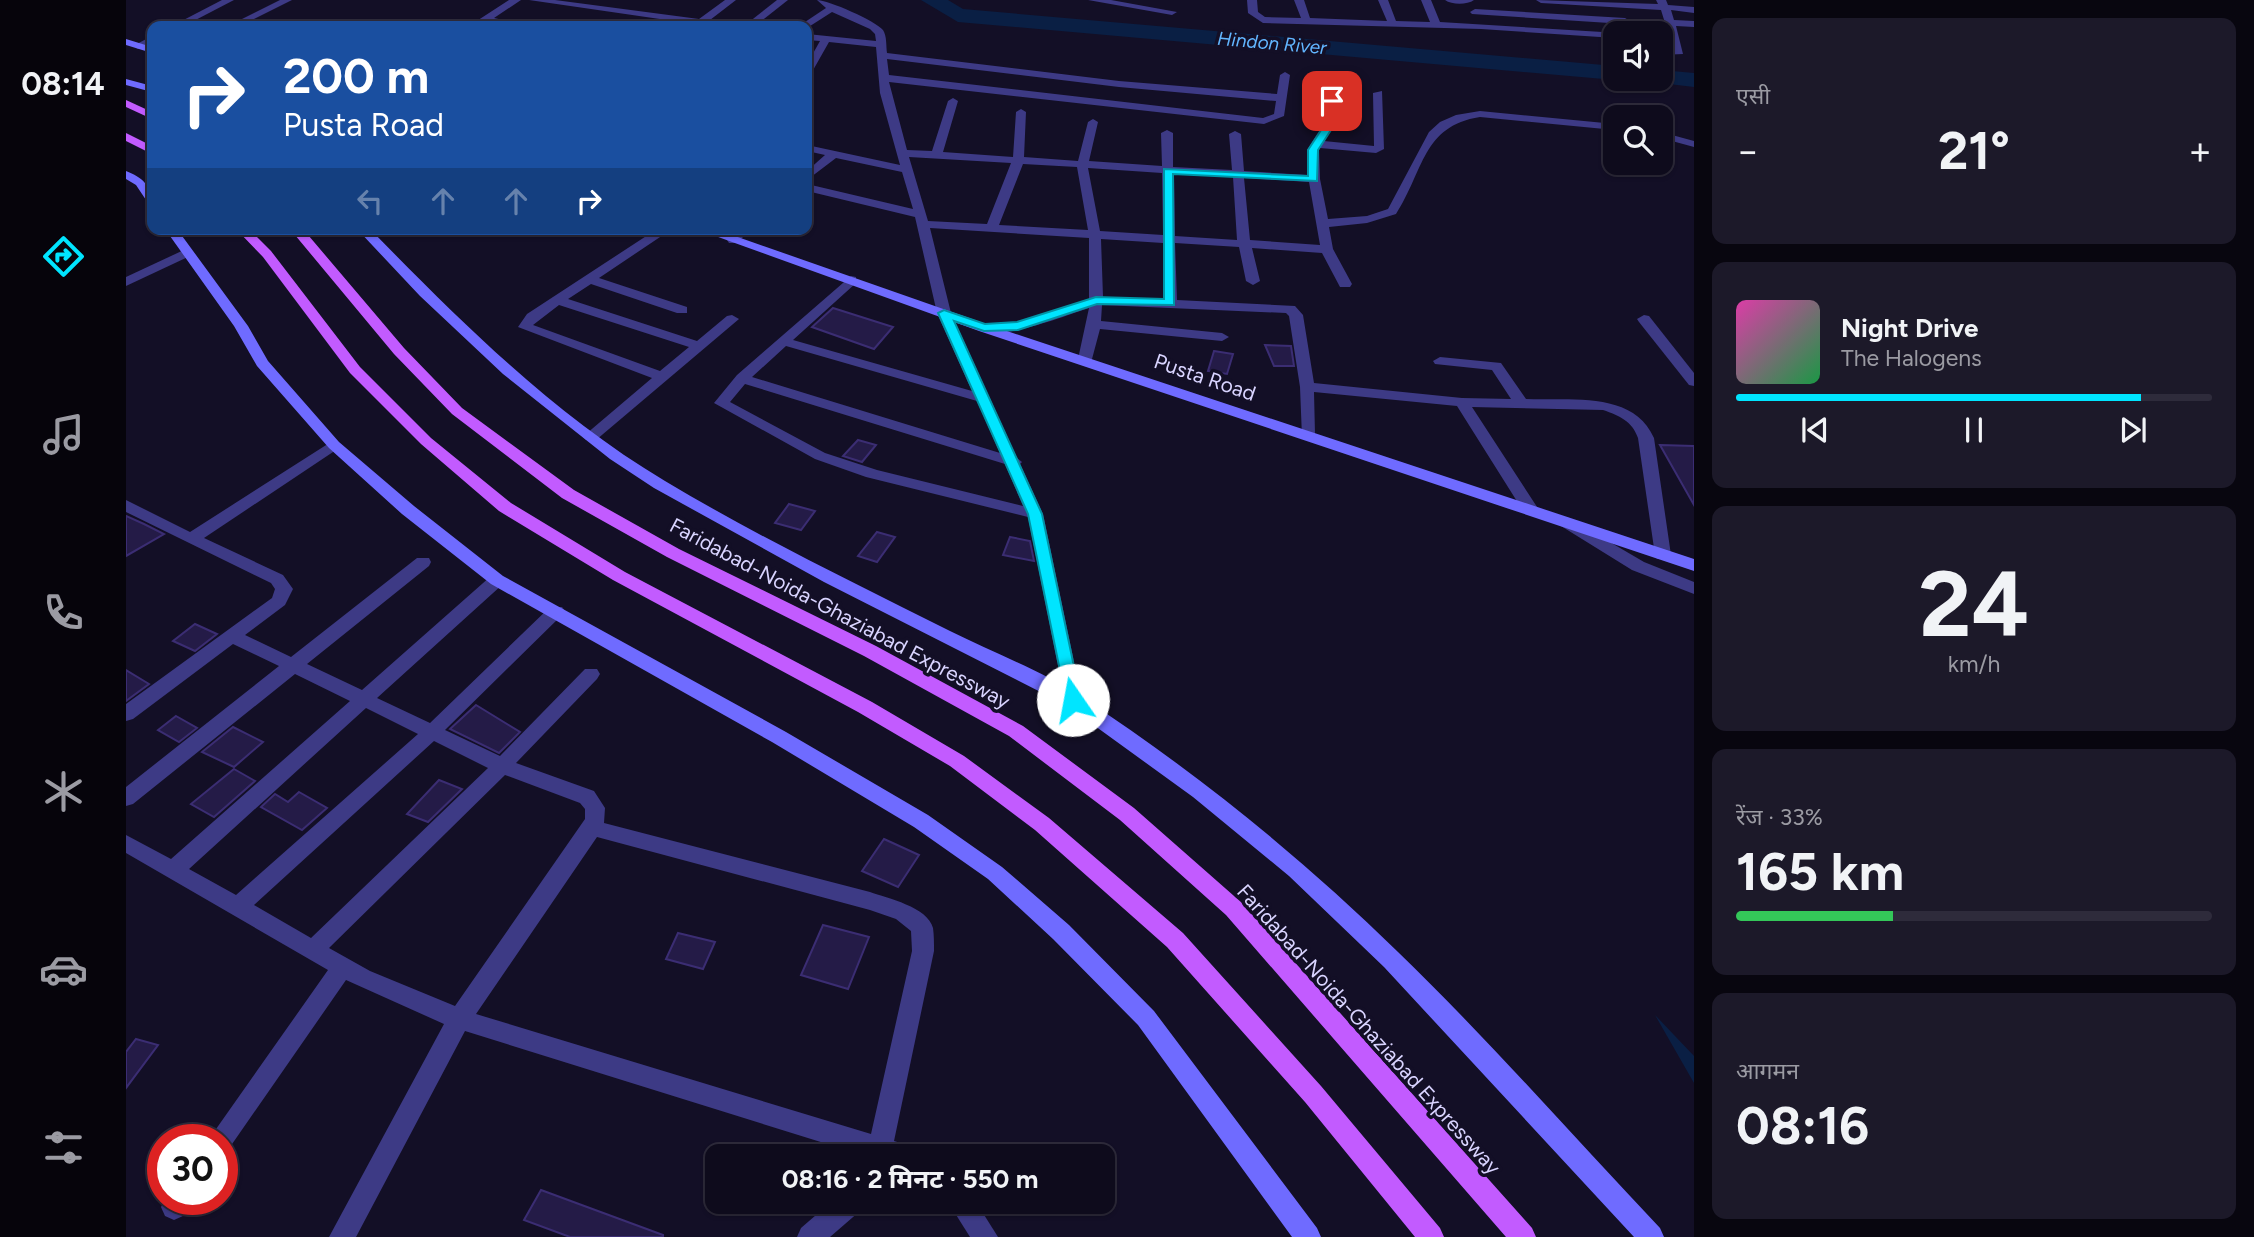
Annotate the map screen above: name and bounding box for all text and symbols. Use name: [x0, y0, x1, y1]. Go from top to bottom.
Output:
map controls: [1603, 21, 1673, 175]
button: sound: [1603, 21, 1673, 91]
water label: Hindon River: [1216, 27, 1328, 59]
text: 200 m: [283, 46, 429, 105]
icon: right: [168, 49, 259, 140]
text: 08:14: [21, 65, 105, 103]
pin: [1302, 71, 1362, 131]
icon: arrive: [1313, 82, 1351, 120]
text: एसी: [1736, 82, 1770, 110]
button: search: [1603, 105, 1673, 175]
text: Pusta Road: [283, 106, 444, 144]
text: 21°: [1938, 120, 2010, 182]
text: −: [1736, 128, 1760, 174]
text: +: [2188, 128, 2212, 174]
icon: left: [351, 182, 389, 220]
icon: ahead: [424, 182, 462, 220]
icon: ahead: [497, 182, 535, 220]
icon: right: [570, 182, 608, 220]
icon: directions: [39, 232, 88, 281]
text: Night Drive: [1841, 312, 1978, 344]
text: The Halogens: [1841, 344, 1982, 372]
street label: Pusta Road: [1151, 348, 1259, 406]
icon: music: [39, 410, 88, 459]
icon: previous: [1796, 411, 1834, 449]
icon: pause: [1955, 411, 1993, 449]
icon: next: [2114, 411, 2152, 449]
street label: Faridabad-Noida-Ghaziabad Expressway: [666, 512, 1014, 714]
text: 24: [1919, 550, 2029, 659]
icon: phone: [39, 588, 88, 637]
text: km/h: [1948, 650, 2000, 678]
position arrow: [1036, 663, 1110, 737]
icon: climate: [39, 767, 88, 816]
text: रेंज · 33%: [1736, 803, 1823, 831]
text: 165 km: [1736, 841, 1904, 903]
street label: Faridabad-Noida-Ghaziabad Expressway: [1232, 879, 1506, 1179]
icon: car: [39, 945, 88, 994]
text: आगमन: [1736, 1057, 1799, 1085]
text: 08:16: [1736, 1095, 1869, 1157]
icon: filters: [39, 1123, 88, 1172]
speed limit sign: 30: [147, 1124, 238, 1215]
text: 08:16 · 2 मिनट · 550 m: [782, 1163, 1038, 1195]

